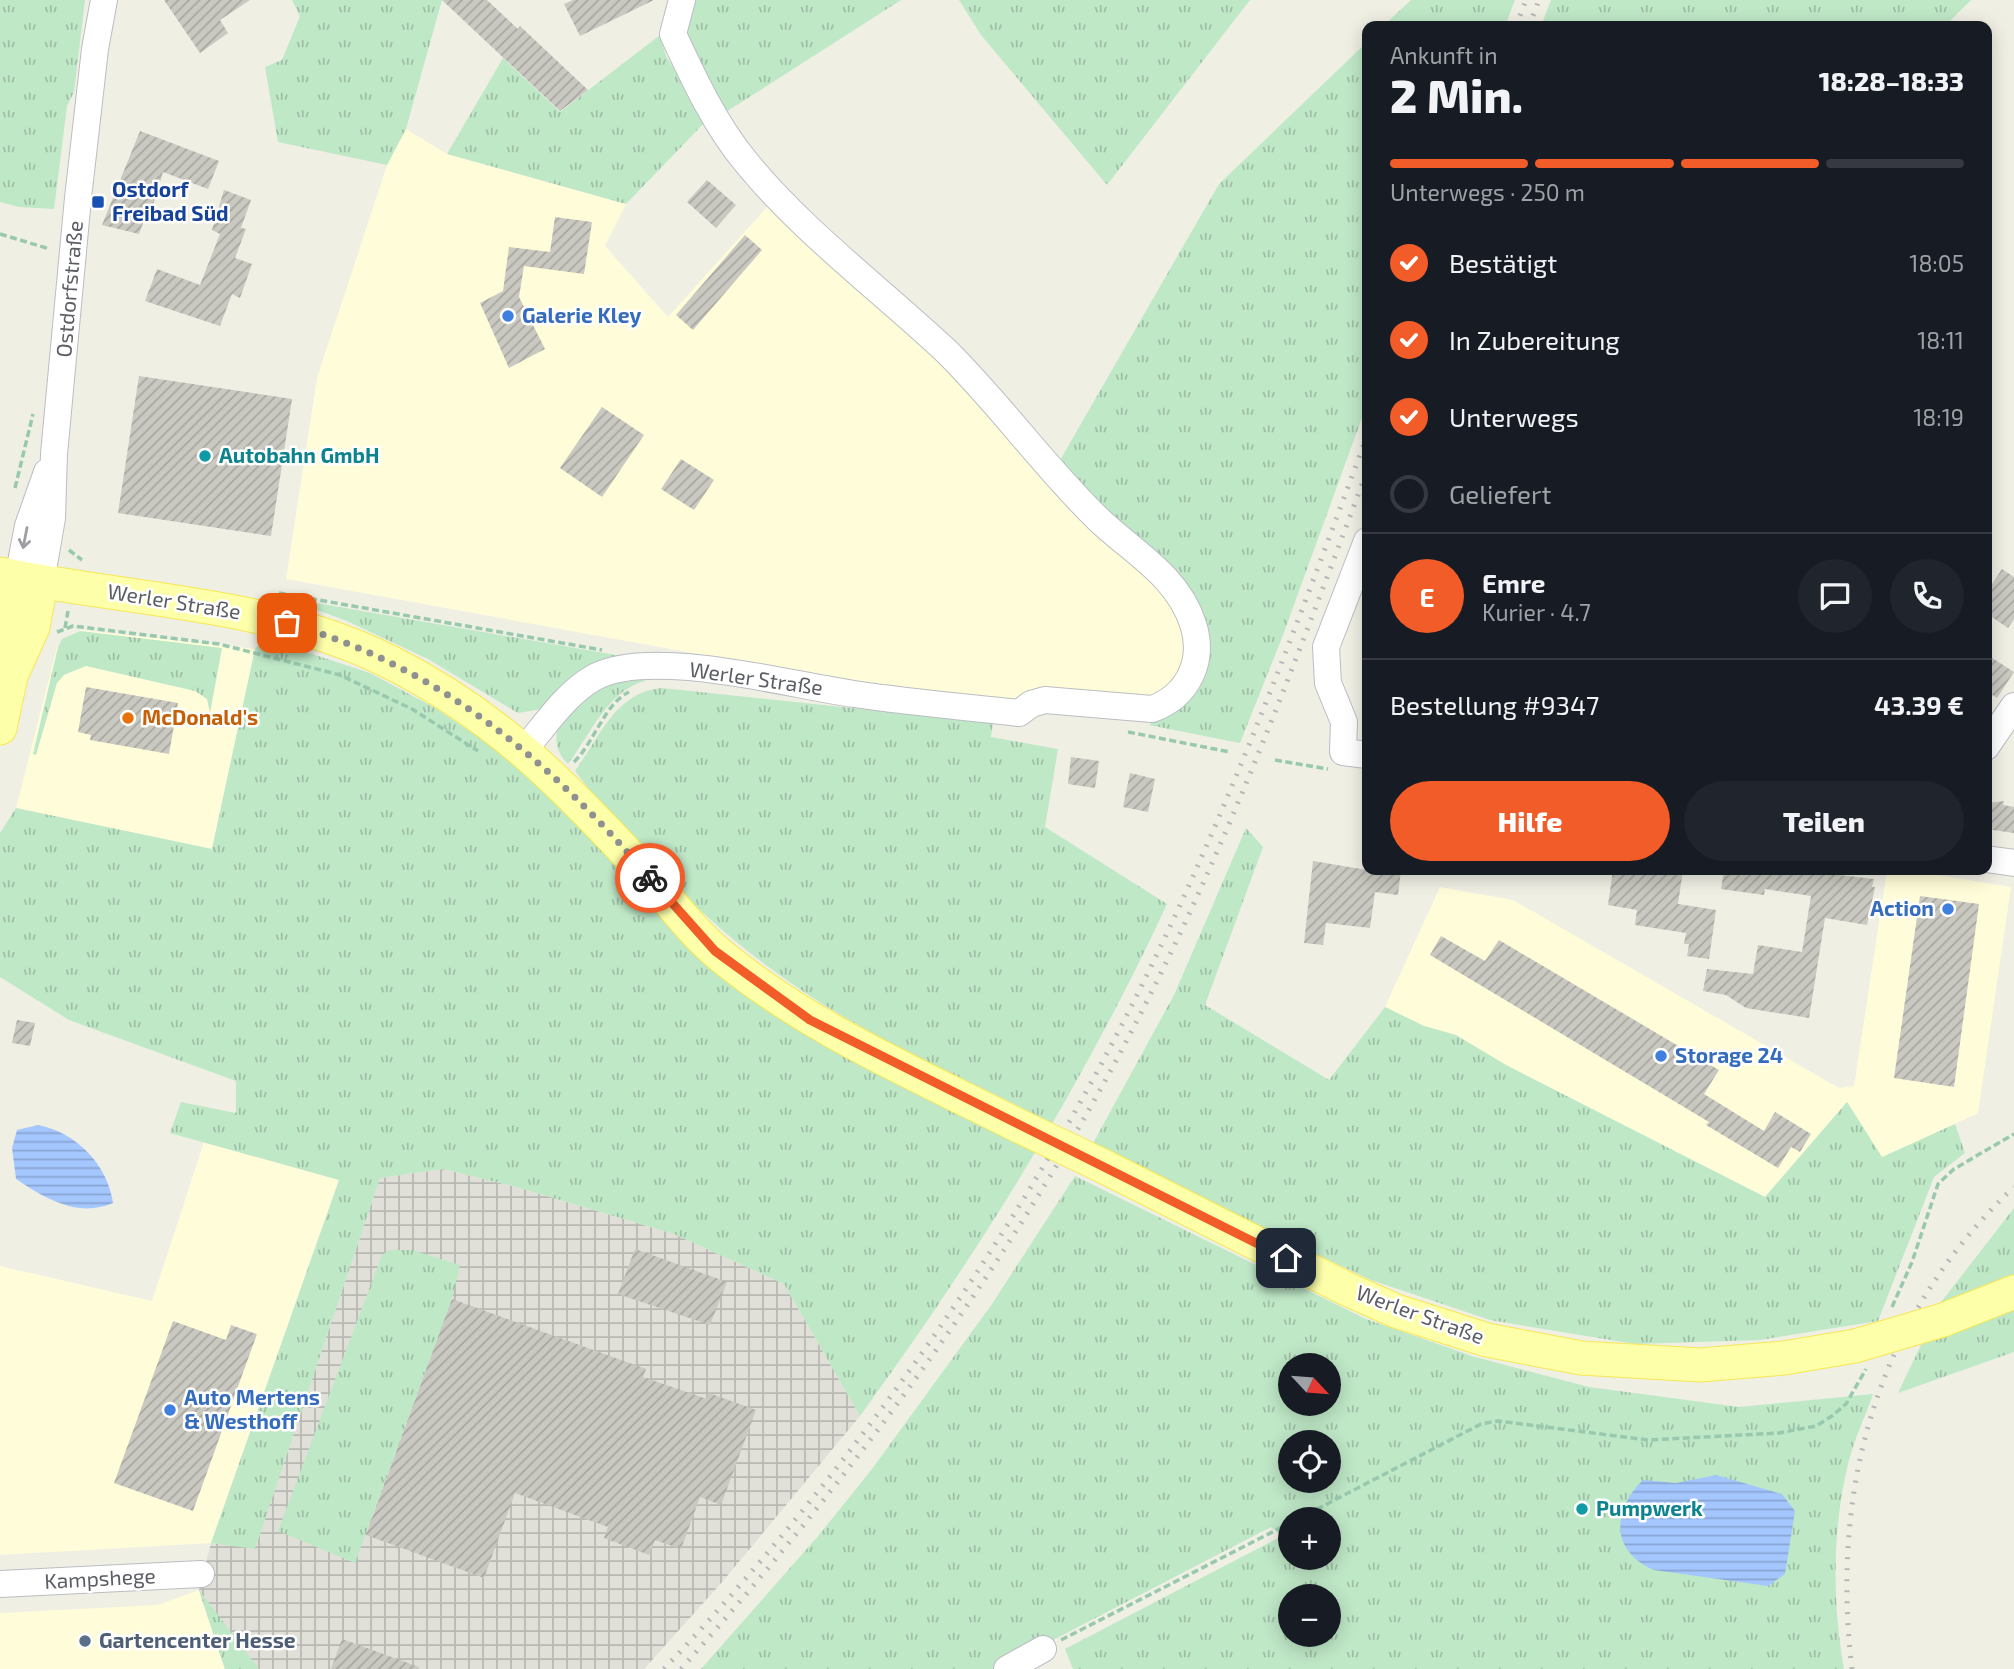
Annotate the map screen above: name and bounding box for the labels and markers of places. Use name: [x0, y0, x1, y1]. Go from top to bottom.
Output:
place label: Ostdorf Freibad Süd: [112, 176, 229, 225]
marker: Ostdorf Freibad Süd: [90, 194, 106, 210]
place label: Galerie Kley: [522, 302, 641, 328]
marker: Galerie Kley: [500, 308, 516, 324]
place label: Autobahn GmbH: [219, 442, 379, 467]
marker: Autobahn GmbH: [197, 448, 213, 464]
pin: [257, 593, 317, 653]
place label: McDonald's: [142, 704, 258, 729]
marker: McDonald's: [120, 710, 136, 726]
place label: Action: [1870, 895, 1934, 920]
marker: Action: [1940, 901, 1956, 917]
place label: Storage 24: [1675, 1042, 1783, 1067]
marker: Storage 24: [1653, 1048, 1669, 1064]
pin: [1256, 1228, 1316, 1288]
place label: Auto Mertens & Westhoff: [184, 1384, 320, 1433]
marker: Auto Mertens & Westhoff: [162, 1402, 178, 1418]
place label: Pumpwerk: [1596, 1495, 1703, 1520]
marker: Pumpwerk: [1574, 1501, 1590, 1517]
place label: Gartencenter Hesse: [99, 1627, 296, 1652]
marker: Gartencenter Hesse: [77, 1633, 93, 1649]

